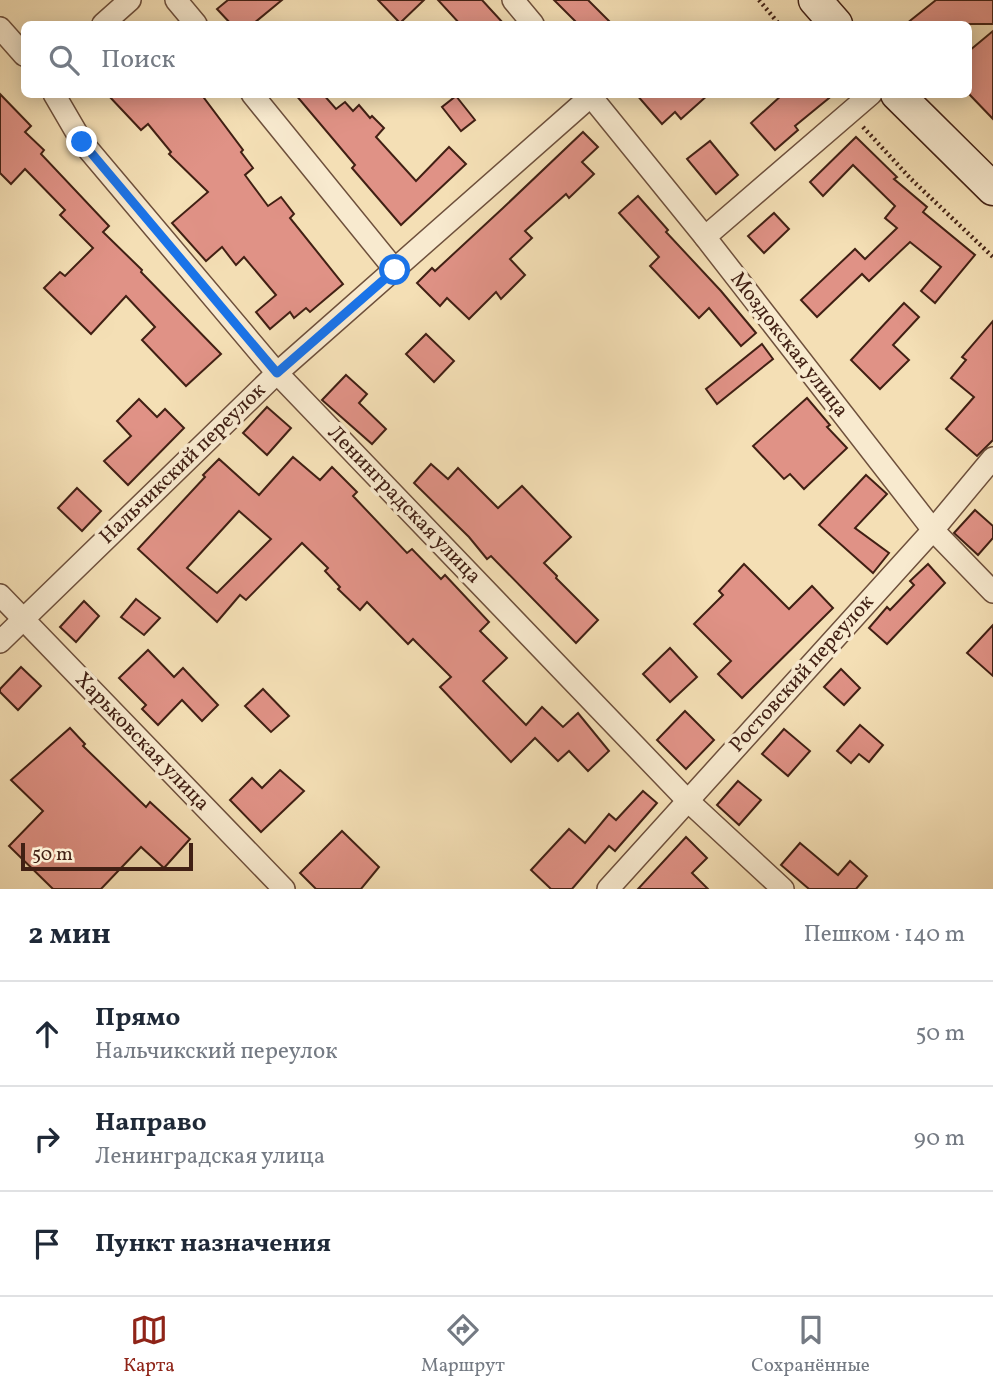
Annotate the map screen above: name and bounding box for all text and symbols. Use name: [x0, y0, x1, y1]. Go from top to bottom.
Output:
search box: [21, 21, 972, 98]
icon: search: [45, 41, 83, 79]
text: Поиск: [101, 42, 175, 78]
route end: [66, 126, 97, 157]
route start: [379, 254, 410, 285]
street label: Моздокская улица: [723, 266, 855, 424]
street label: Нальчикский переулок: [93, 377, 273, 551]
street label: Ленинградская улица: [321, 419, 487, 591]
street label: Ростовский переулок: [723, 589, 881, 759]
street label: Харьковская улица: [68, 666, 216, 818]
scale bar: [21, 840, 192, 872]
text: 50 m: [32, 842, 73, 868]
text: 2 мин: [28, 914, 111, 956]
text: Пешком · 140 m: [804, 919, 965, 951]
text: Прямо: [95, 1000, 180, 1036]
icon: ahead: [28, 1015, 66, 1053]
text: 50 m: [916, 1018, 965, 1050]
text: Нальчикский переулок: [95, 1036, 337, 1068]
text: Направо: [95, 1105, 207, 1141]
icon: right: [28, 1120, 66, 1158]
text: 90 m: [914, 1123, 965, 1155]
text: Ленинградская улица: [95, 1141, 325, 1173]
icon: arrive: [28, 1225, 66, 1263]
text: Пункт назначения: [95, 1226, 331, 1262]
tab: Карта: [123, 1311, 175, 1379]
tab: Маршрут: [421, 1311, 505, 1379]
tab: Сохранённые: [751, 1311, 870, 1379]

